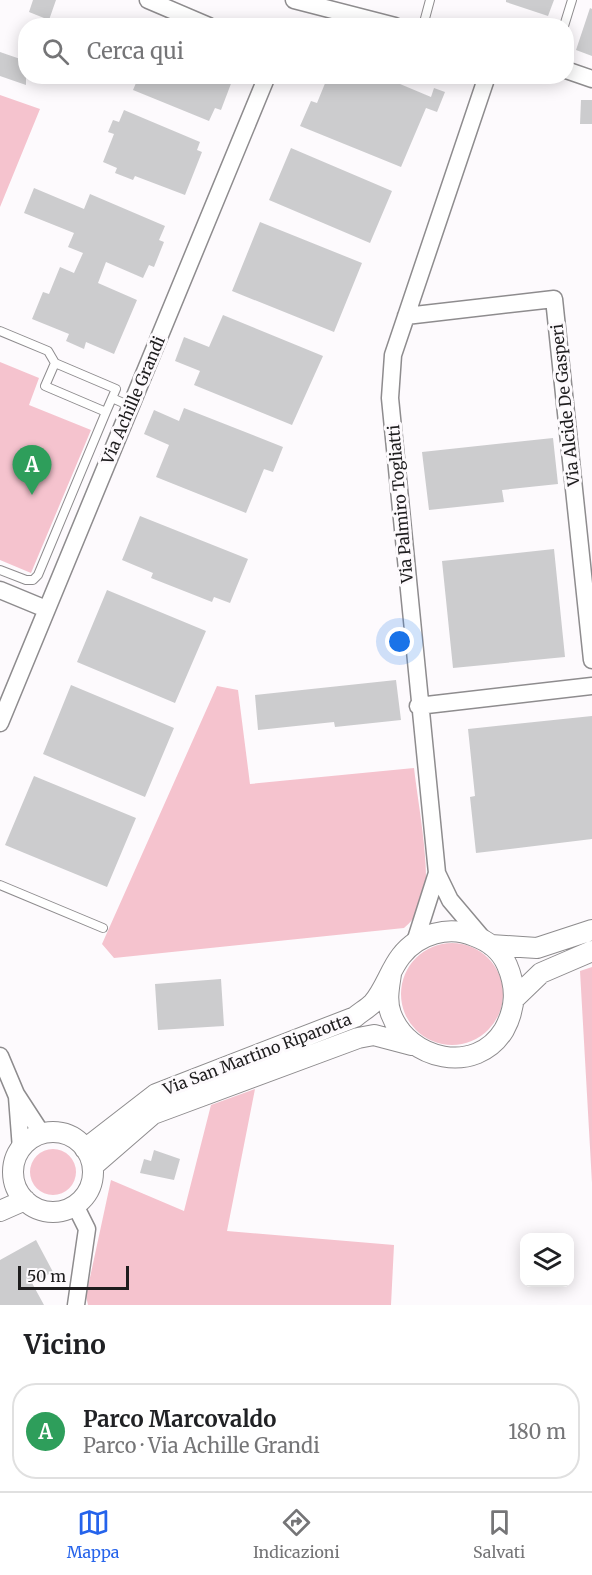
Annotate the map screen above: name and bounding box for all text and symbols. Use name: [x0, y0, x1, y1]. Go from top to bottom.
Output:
search box: [18, 18, 574, 84]
icon: search: [39, 35, 72, 68]
text: Cerca qui: [87, 37, 184, 65]
street label: Via Alcide De Gasperi: [547, 323, 584, 488]
street label: Via Achille Grandi: [97, 333, 169, 468]
street label: Via Palmiro Togliatti: [383, 424, 417, 585]
pin: A: [12, 446, 51, 495]
your location: [385, 627, 414, 656]
street label: Via San Martino Riparotta: [159, 1009, 354, 1099]
map controls: [520, 1233, 574, 1287]
button: layers: [520, 1233, 574, 1287]
scale bar: [18, 1263, 129, 1290]
text: 50 m: [27, 1266, 66, 1286]
text: Vicino: [24, 1328, 106, 1361]
text: Parco Marcovaldo: [83, 1405, 276, 1433]
text: A: [38, 1419, 53, 1444]
text: 180 m: [508, 1419, 566, 1444]
text: Parco · Via Achille Grandi: [83, 1433, 320, 1458]
tab: Mappa: [67, 1506, 119, 1562]
tab: Indicazioni: [253, 1506, 340, 1562]
tab: Salvati: [473, 1506, 525, 1562]

